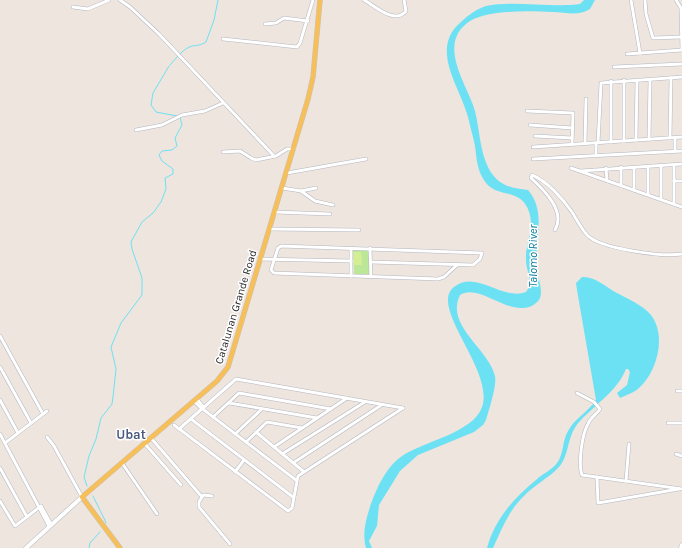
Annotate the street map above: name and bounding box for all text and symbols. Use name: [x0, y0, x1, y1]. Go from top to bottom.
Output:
water label: Talomo River: [526, 224, 540, 287]
street label: Catalunan Grande Road: [212, 248, 260, 366]
district label: Ubat: [116, 427, 146, 442]

